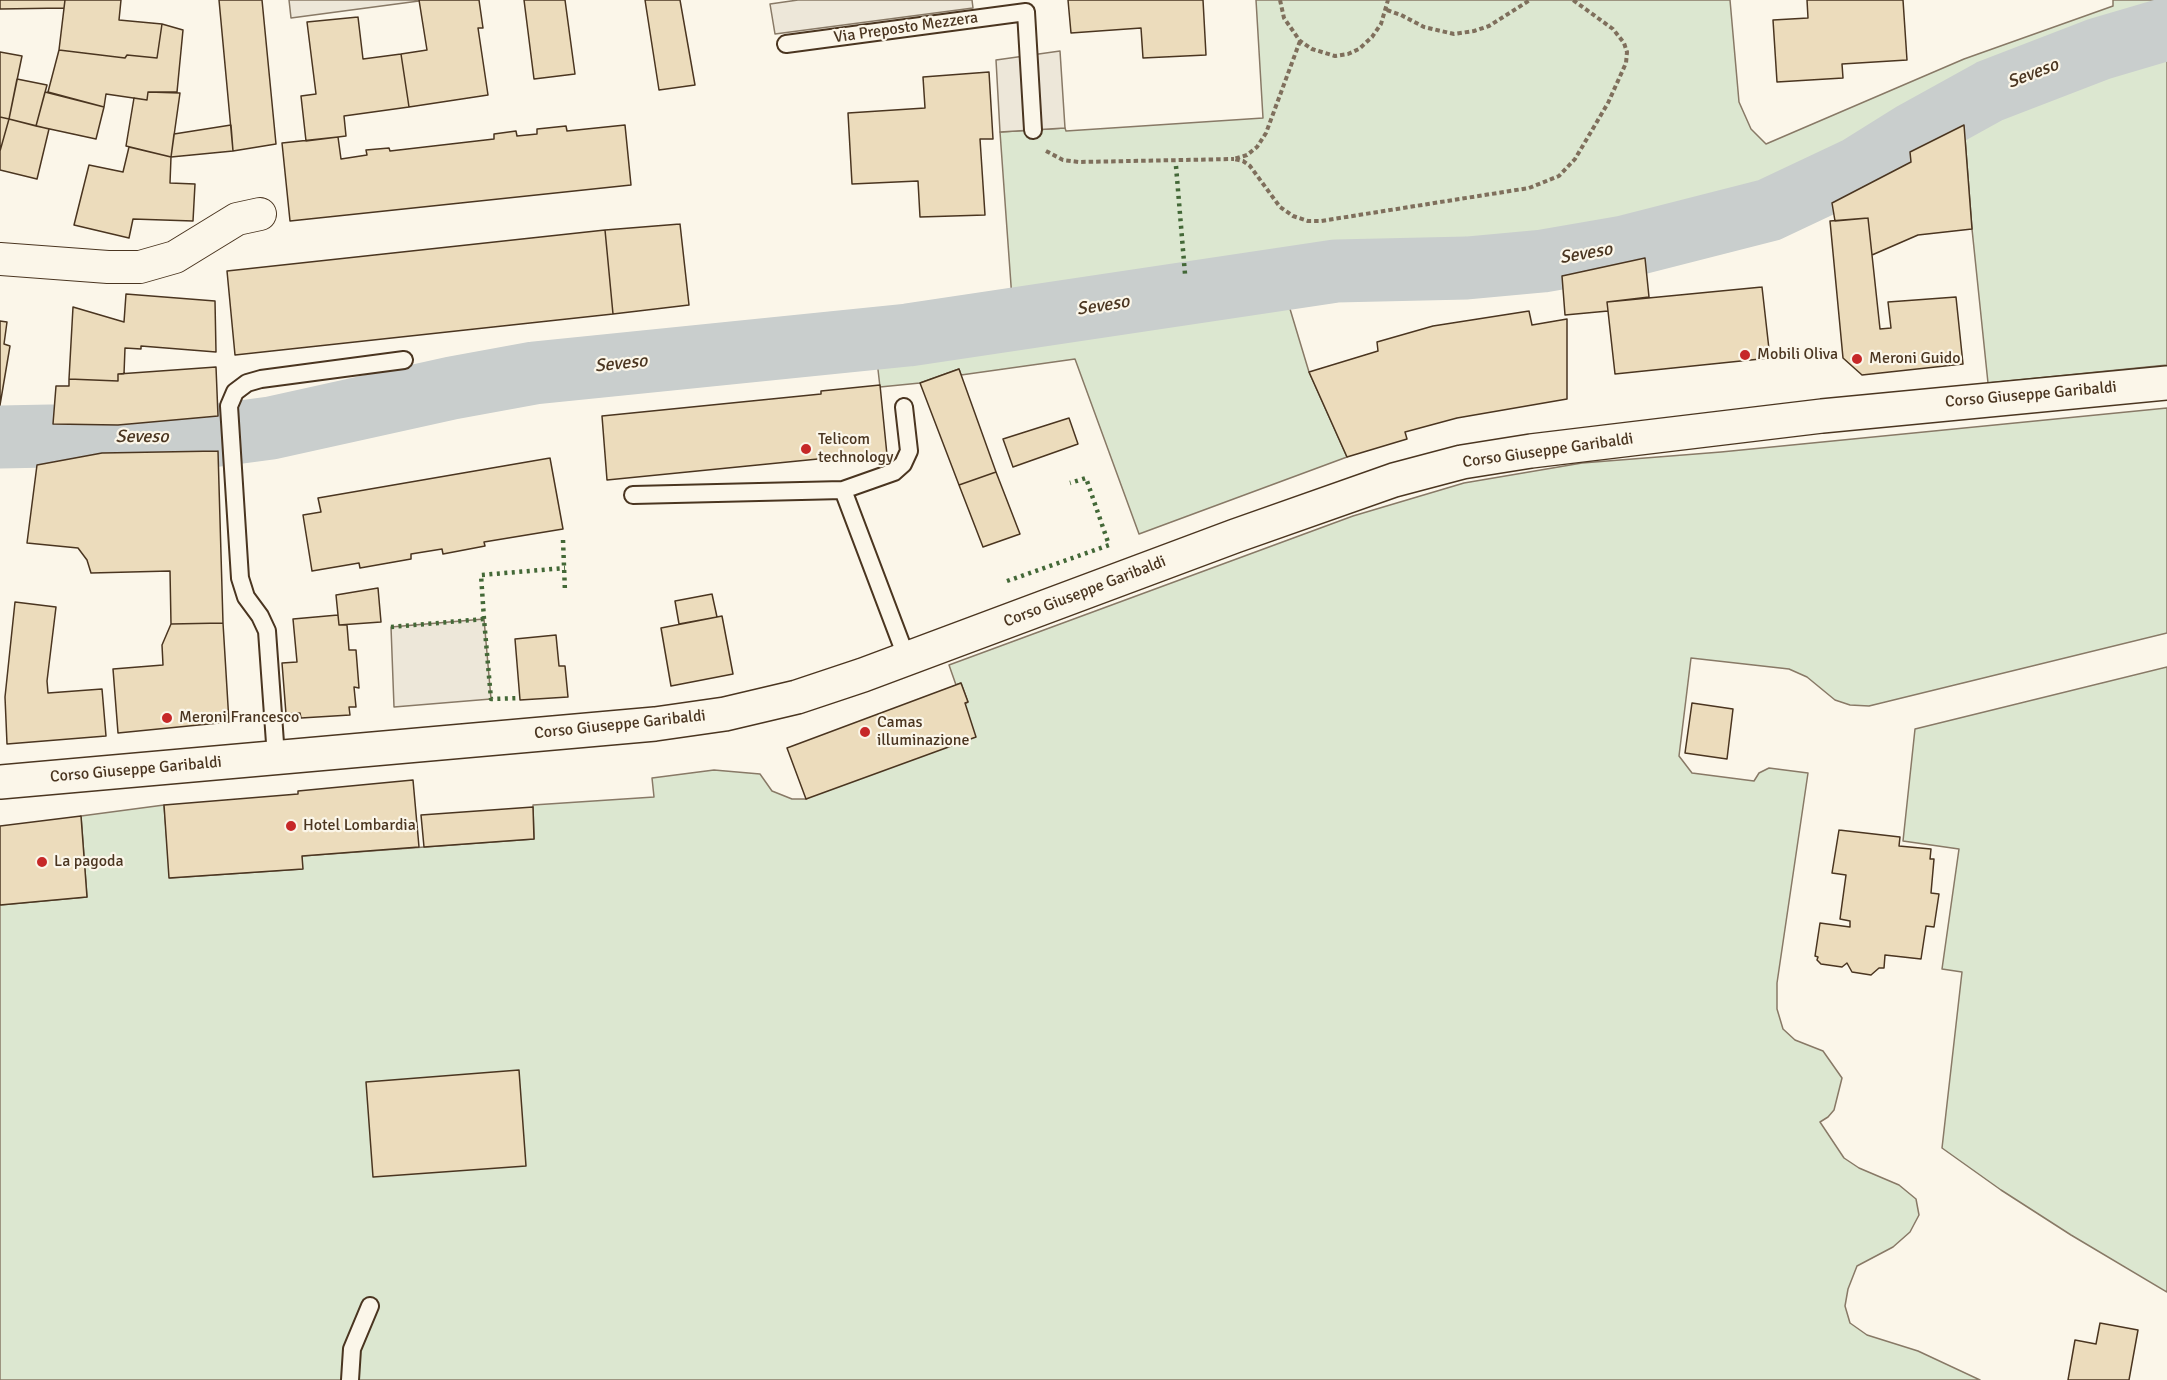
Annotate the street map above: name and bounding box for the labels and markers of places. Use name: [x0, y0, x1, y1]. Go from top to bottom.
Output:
place label: Mobili Oliva: [1757, 345, 1838, 365]
marker: Mobili Oliva: [1738, 348, 1752, 362]
place label: Meroni Guido: [1869, 349, 1961, 369]
marker: Meroni Guido: [1850, 352, 1864, 366]
place label: Telicom technology: [818, 430, 894, 468]
marker: Telicom technology: [799, 442, 813, 456]
place label: Meroni Francesco: [179, 708, 299, 728]
marker: Meroni Francesco: [160, 711, 174, 725]
place label: Camas illuminazione: [877, 713, 970, 751]
marker: Camas illuminazione: [858, 725, 872, 739]
place label: Hotel Lombardia: [303, 816, 416, 836]
marker: Hotel Lombardia: [284, 819, 298, 833]
place label: La pagoda: [54, 852, 124, 872]
marker: La pagoda: [35, 855, 49, 869]

